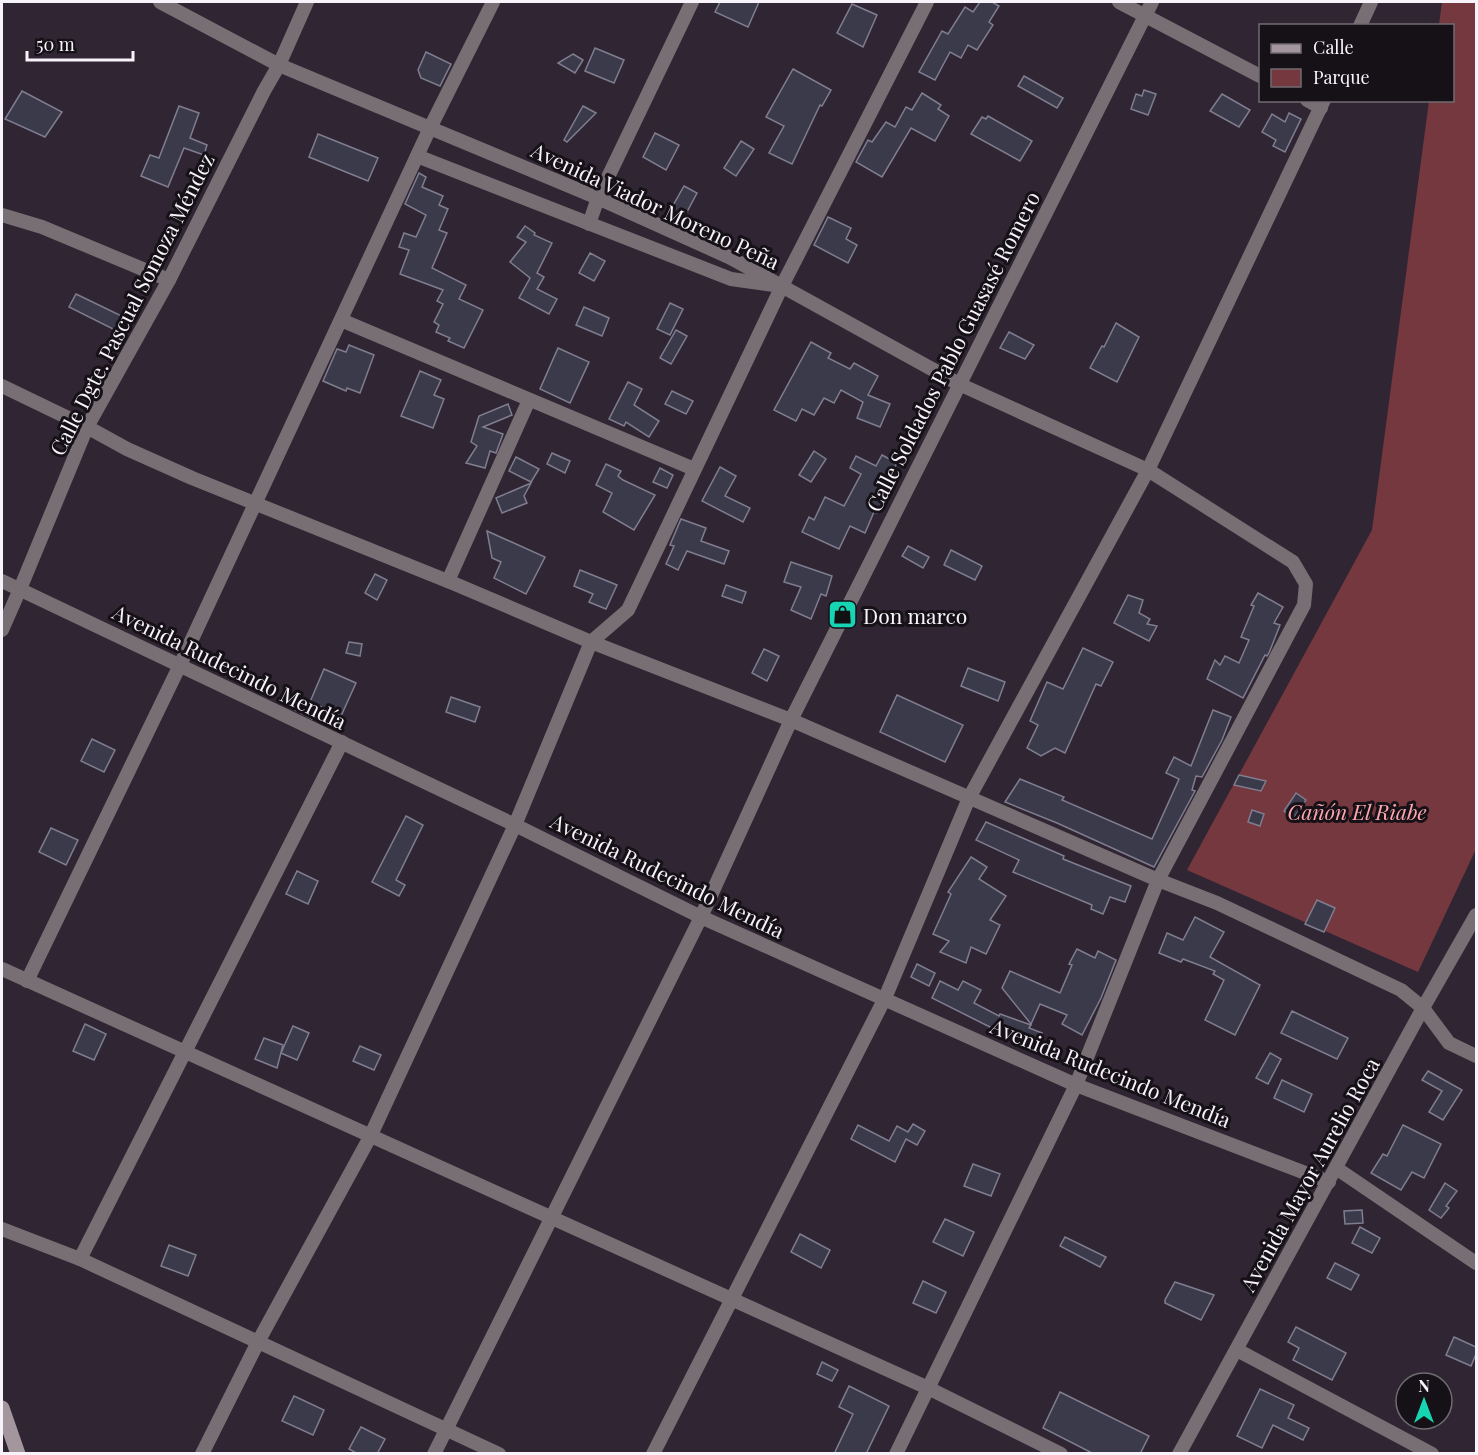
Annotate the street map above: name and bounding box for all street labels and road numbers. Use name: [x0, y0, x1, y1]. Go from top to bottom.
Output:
street label: Avenida Viador Moreno Peña: [527, 135, 785, 275]
street label: Calle Dgte. Pascual Somoza Méndez: [42, 148, 220, 460]
street label: Calle Soldados Pablo Guasasé Romero: [859, 186, 1045, 516]
street label: Avenida Rudecindo Mendía: [108, 597, 352, 735]
street label: Avenida Rudecindo Mendía: [546, 806, 790, 944]
street label: Avenida Rudecindo Mendía: [986, 1011, 1236, 1133]
street label: Avenida Mayor Aurelio Roca: [1232, 1052, 1385, 1297]

